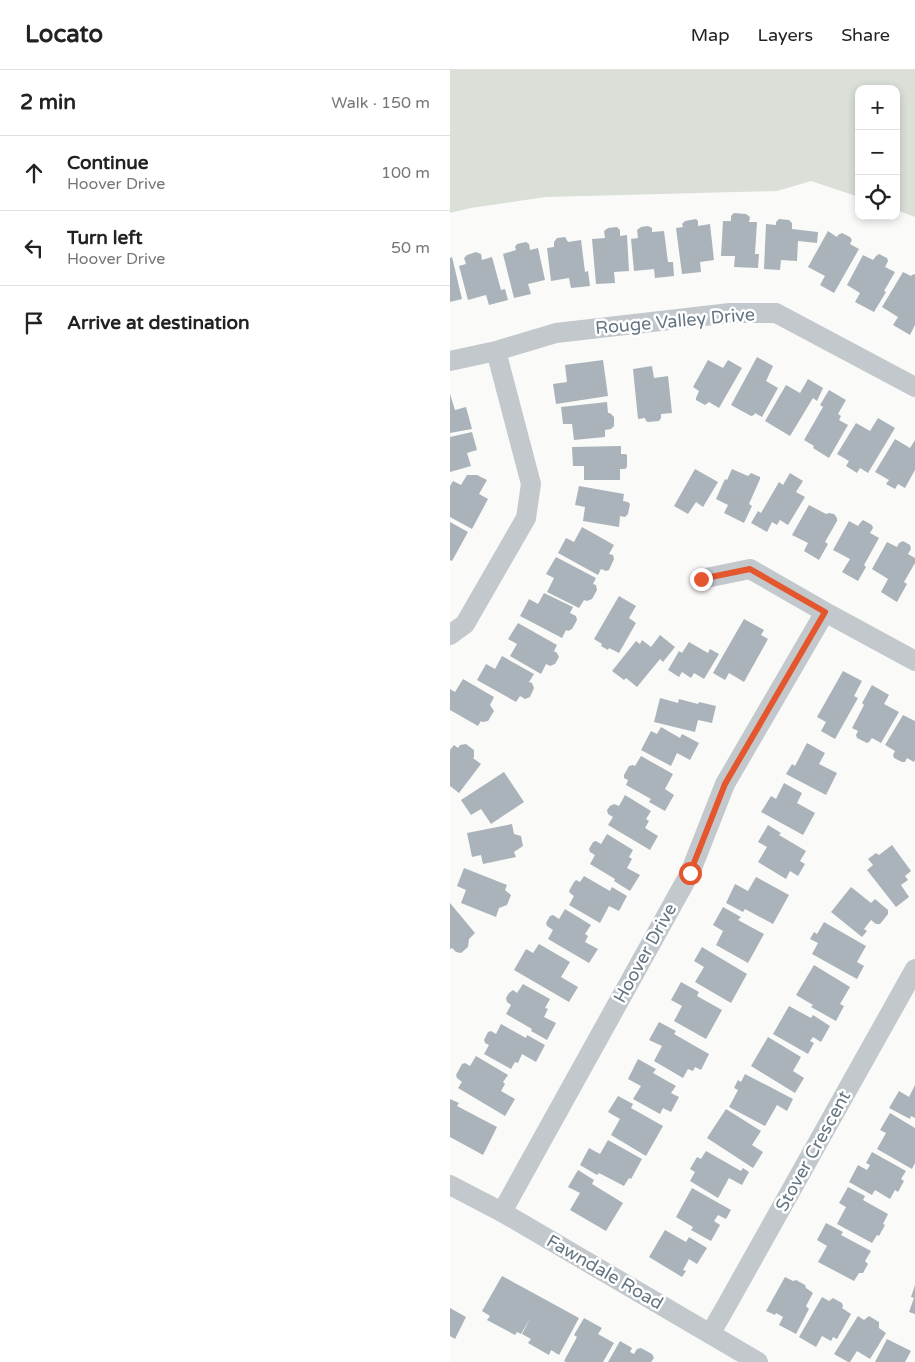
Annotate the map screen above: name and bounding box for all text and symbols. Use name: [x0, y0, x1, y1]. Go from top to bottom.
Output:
text: Locato: [25, 20, 103, 49]
text: Map: [691, 24, 730, 46]
text: Layers: [758, 24, 813, 46]
text: Share: [841, 24, 890, 46]
map controls: [855, 85, 900, 220]
button: +: [855, 85, 900, 130]
text: 2 min: [20, 90, 76, 115]
text: Walk · 150 m: [331, 93, 430, 113]
button: −: [855, 130, 900, 175]
text: Continue: [67, 152, 149, 174]
icon: ahead: [20, 159, 48, 187]
text: 100 m: [381, 163, 430, 183]
text: Hoover Drive: [67, 174, 165, 194]
button: locate: [855, 175, 900, 220]
text: Turn left: [67, 227, 143, 249]
icon: left: [20, 234, 48, 262]
text: 50 m: [391, 238, 430, 258]
text: Hoover Drive: [67, 249, 165, 269]
street label: Rouge Valley Drive: [594, 303, 756, 339]
icon: arrive: [20, 309, 48, 337]
text: Arrive at destination: [67, 312, 250, 334]
route end: [690, 568, 713, 591]
route start: [679, 862, 702, 885]
street label: Hoover Drive: [609, 899, 681, 1007]
street label: Stover Crescent: [771, 1087, 855, 1215]
street label: Fawndale Road: [543, 1230, 667, 1314]

